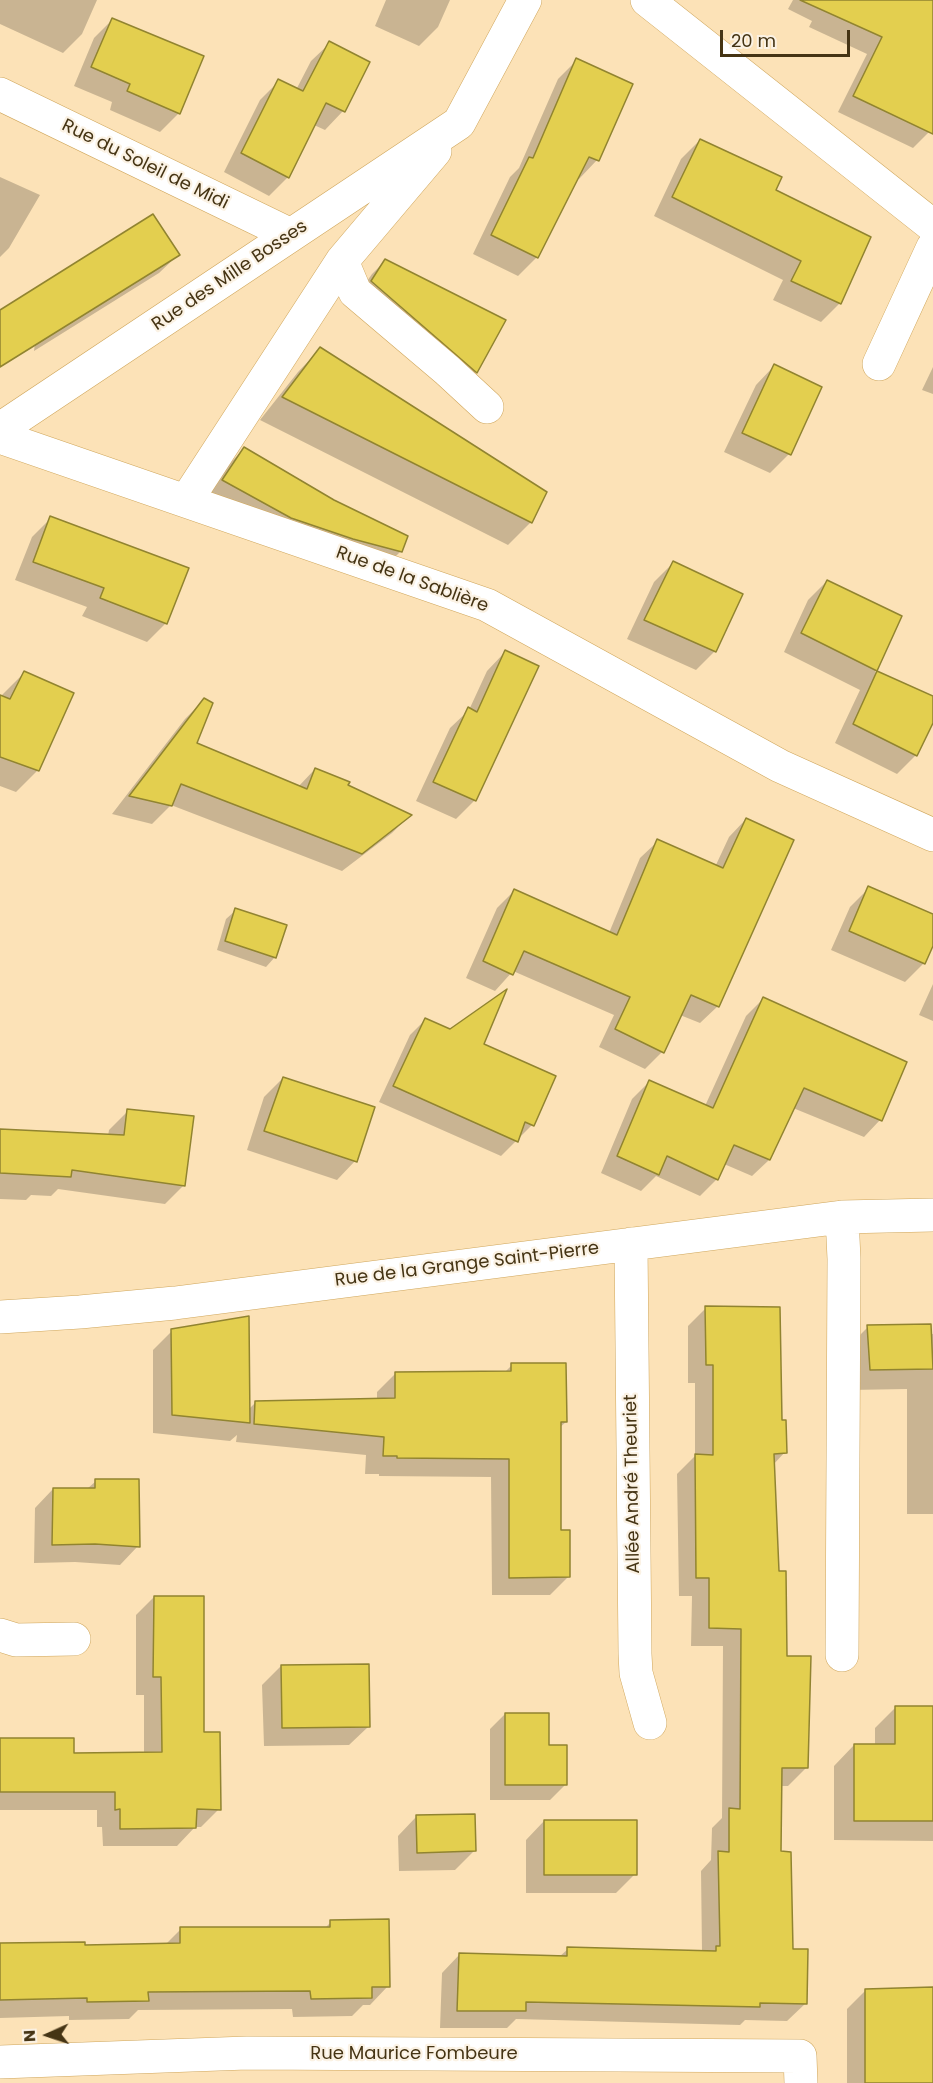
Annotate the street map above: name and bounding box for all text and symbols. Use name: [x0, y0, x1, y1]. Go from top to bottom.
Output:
scale bar: [723, 18, 854, 56]
text: 20 m: [731, 28, 776, 53]
street label: Rue du Soleil de Midi: [58, 115, 232, 215]
street label: Rue des Mille Bosses: [148, 216, 312, 336]
street label: Rue de la Sablière: [333, 542, 491, 618]
street label: Rue de la Grange Saint-Pierre: [334, 1238, 600, 1292]
street label: Allée André Theuriet: [621, 1394, 645, 1574]
north arrow: [18, 2005, 78, 2065]
text: N: [18, 2029, 41, 2043]
street label: Rue Maurice Fombeure: [310, 2043, 518, 2065]

